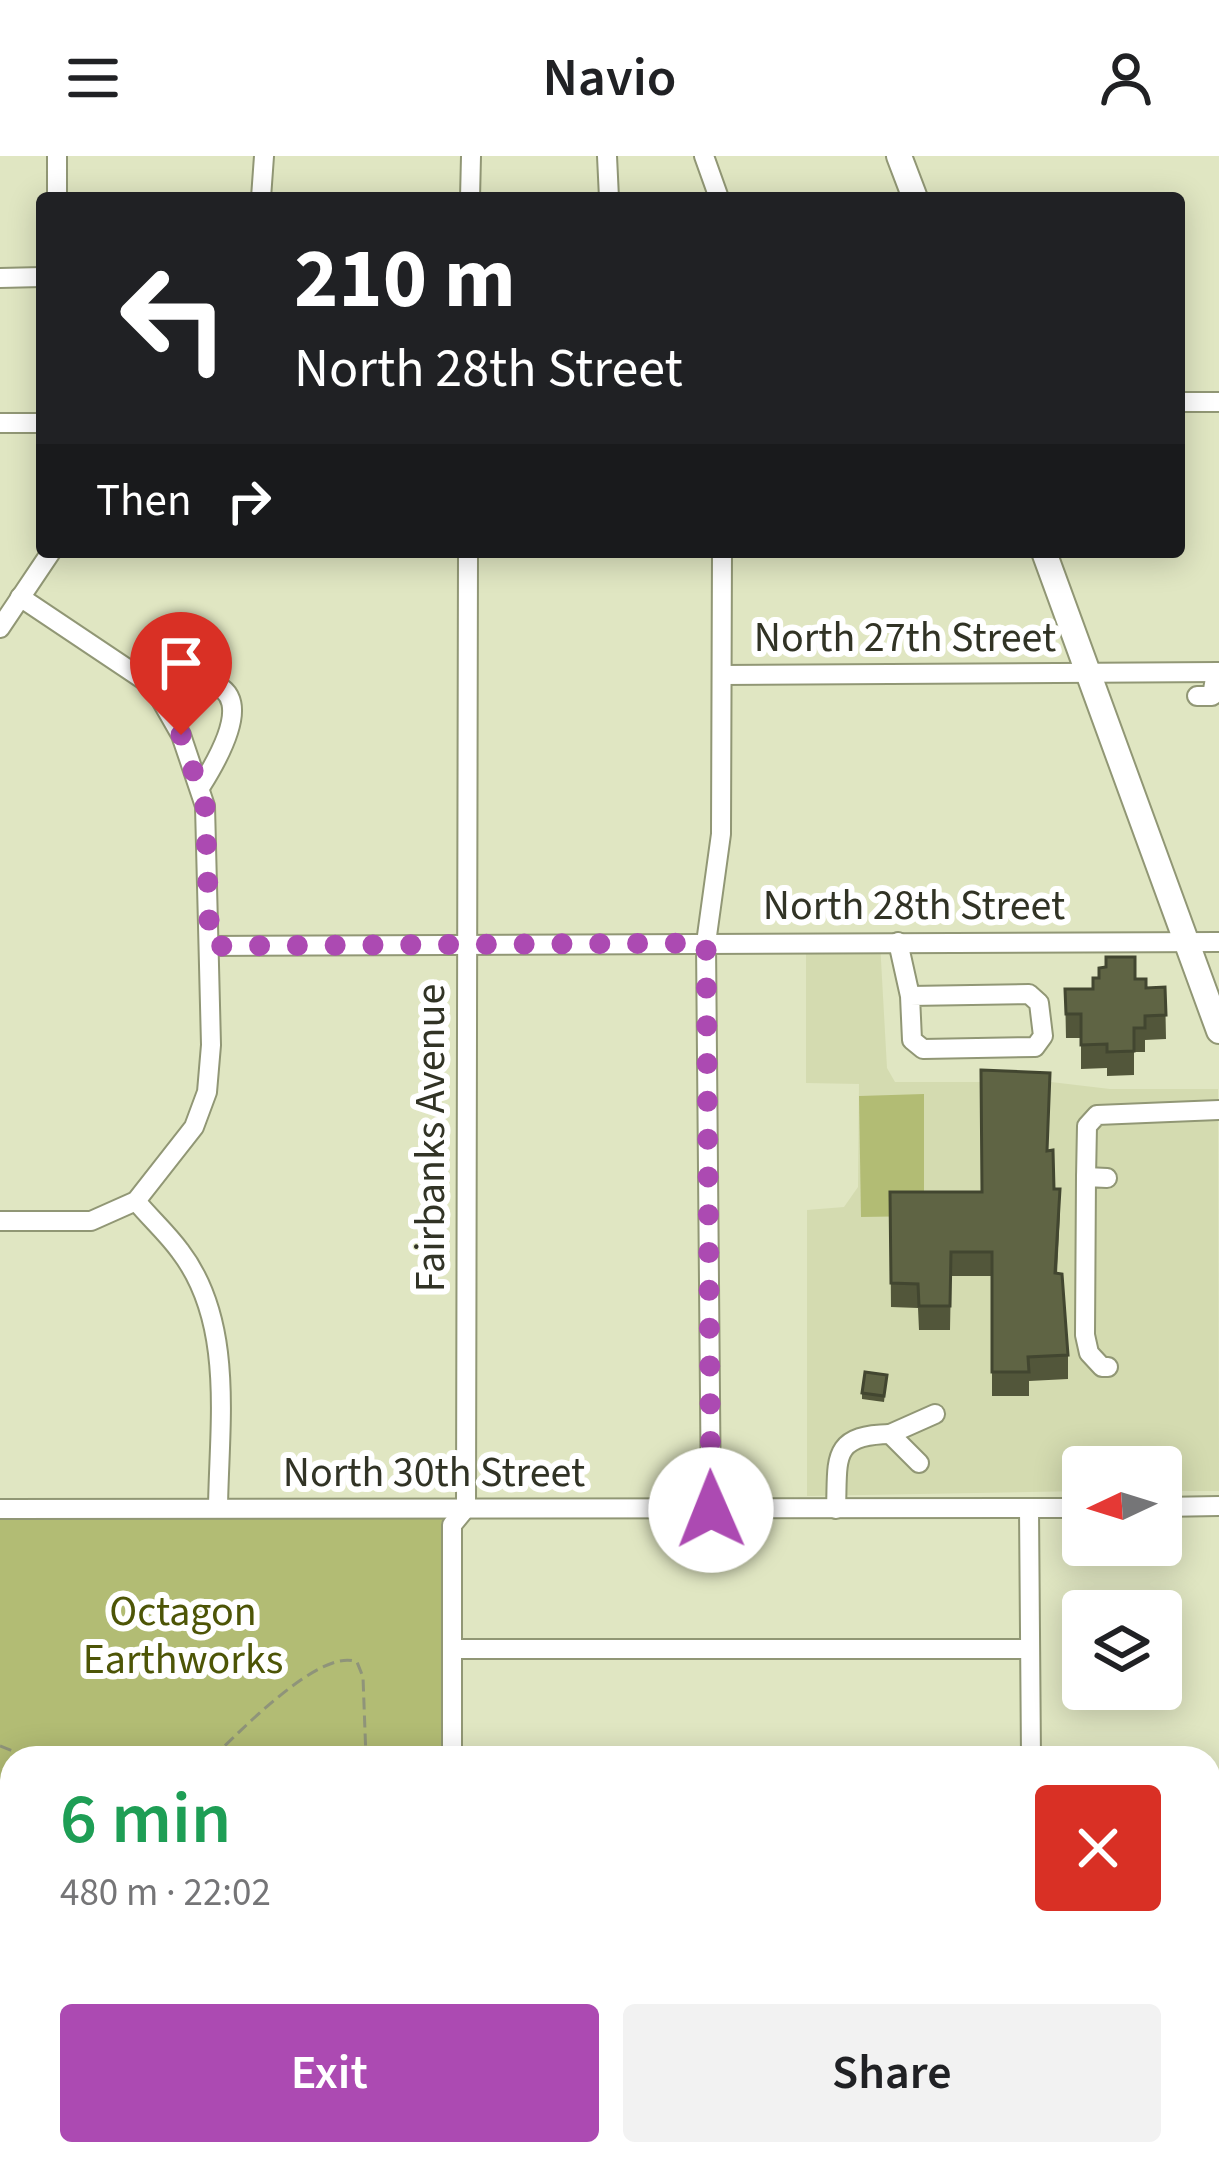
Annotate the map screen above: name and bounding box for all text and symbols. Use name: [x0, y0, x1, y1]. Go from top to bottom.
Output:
text: Navio: [543, 40, 676, 117]
icon: menu: [60, 45, 126, 111]
icon: person: [1093, 45, 1159, 111]
text: 210 m: [294, 220, 516, 340]
icon: left: [96, 240, 252, 396]
text: North 28th Street: [294, 331, 683, 408]
icon: right: [216, 468, 282, 534]
text: Then: [96, 469, 192, 533]
street label: North 27th Street: [754, 608, 1056, 668]
pin: [130, 612, 232, 735]
icon: arrive: [148, 630, 214, 696]
street label: North 28th Street: [763, 876, 1065, 936]
street label: Fairbanks Avenue: [401, 984, 461, 1292]
street label: North 30th Street: [283, 1443, 585, 1503]
north arrow: [1062, 1446, 1182, 1566]
map controls: [1062, 1446, 1182, 1710]
position arrow: [648, 1447, 774, 1573]
park label: Octagon Earthworks: [83, 1582, 283, 1690]
button: layers: [1062, 1590, 1182, 1710]
text: 6 min: [60, 1768, 231, 1871]
button: close: [1035, 1785, 1161, 1911]
text: 480 m · 22:02: [60, 1865, 271, 1921]
button: Exit: [60, 2004, 599, 2142]
button: Share: [623, 2004, 1161, 2142]

